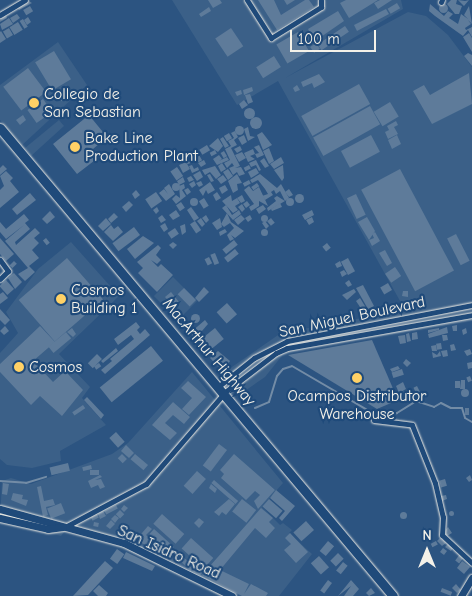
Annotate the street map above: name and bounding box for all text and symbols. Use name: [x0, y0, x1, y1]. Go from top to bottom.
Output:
scale bar: [292, 20, 378, 52]
text: 100 m: [298, 30, 340, 48]
place label: Collegio de San Sebastian: [44, 84, 141, 122]
marker: Collegio de San Sebastian: [28, 97, 40, 109]
place label: Bake Line Production Plant: [85, 128, 198, 166]
marker: Bake Line Production Plant: [69, 141, 81, 153]
place label: Cosmos Building 1: [71, 280, 137, 318]
street label: San Miguel Boulevard: [277, 292, 427, 342]
marker: Cosmos Building 1: [55, 293, 67, 305]
street label: MacArthur Highway: [158, 294, 260, 410]
place label: Cosmos: [29, 357, 82, 377]
marker: Cosmos: [13, 361, 25, 373]
marker: Ocampos Distributor Warehouse: [351, 372, 363, 384]
place label: Ocampos Distributor Warehouse: [288, 386, 426, 424]
street label: San Isidro Road: [115, 521, 223, 583]
north arrow: [402, 526, 452, 576]
text: N: [422, 527, 432, 544]

